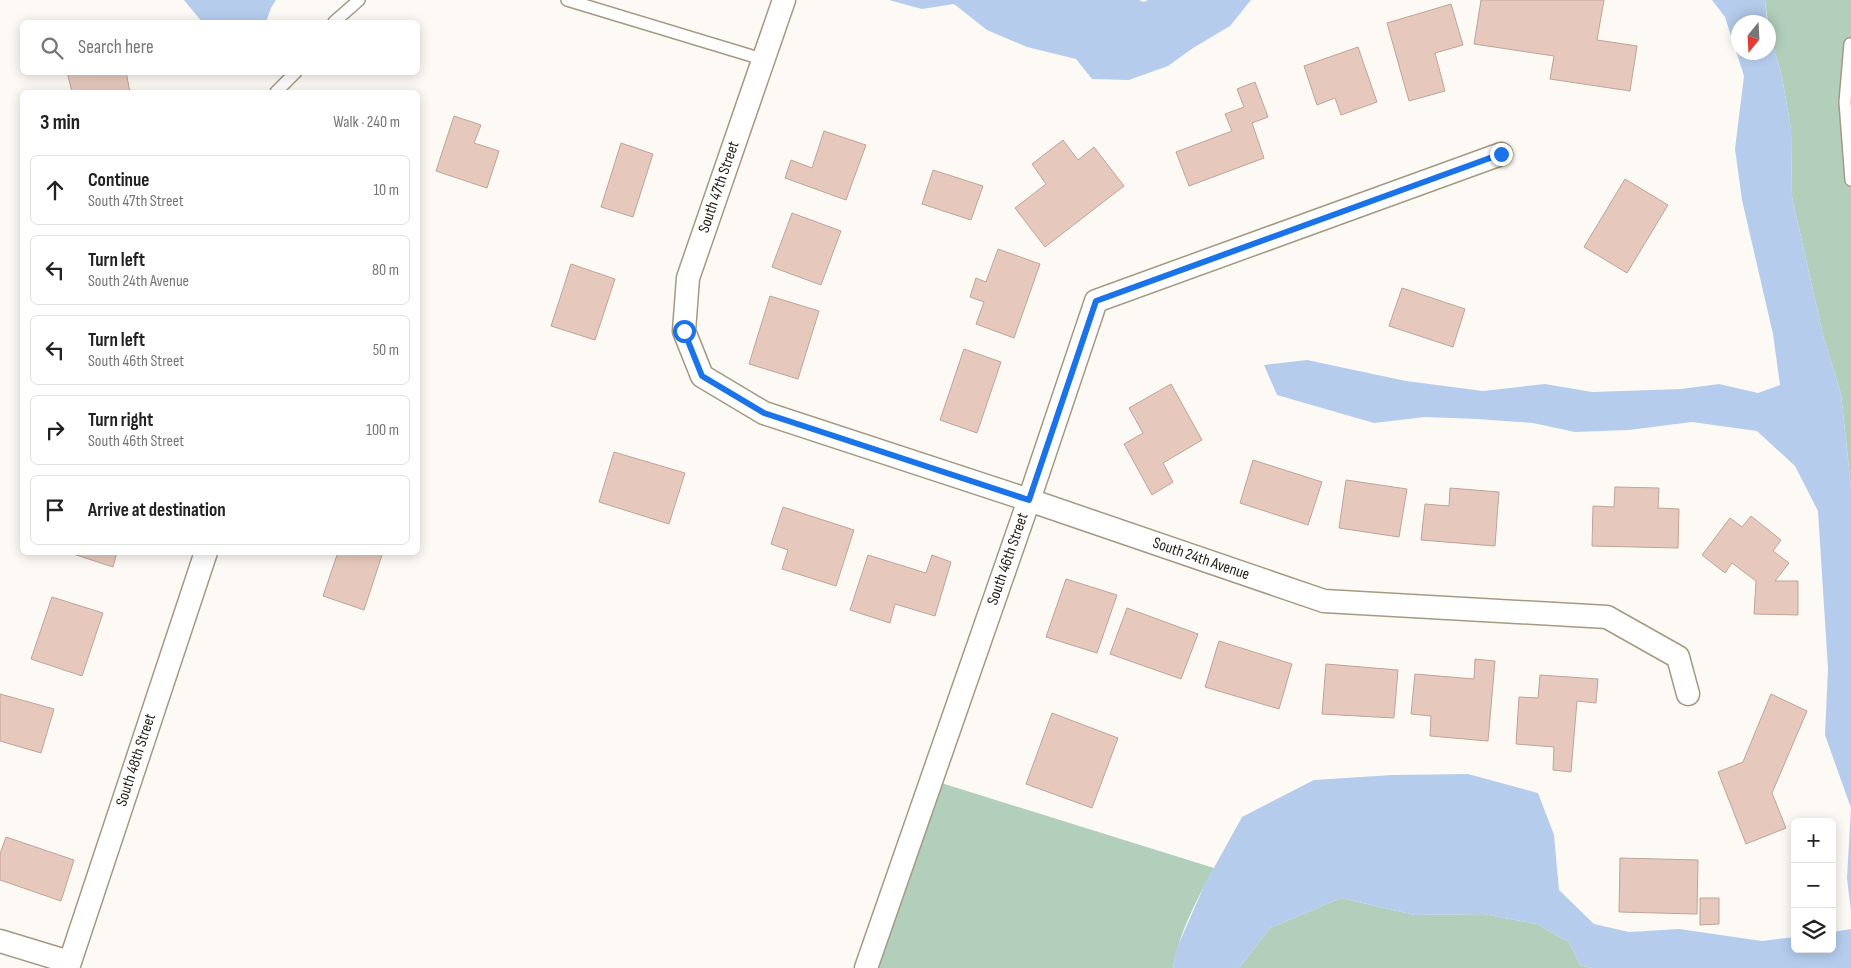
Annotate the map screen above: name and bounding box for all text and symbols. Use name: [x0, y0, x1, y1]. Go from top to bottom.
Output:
north arrow: [1731, 15, 1776, 60]
search box: [20, 20, 420, 75]
icon: search: [38, 34, 66, 62]
text: Search here: [78, 36, 154, 59]
text: 3 min: [40, 110, 80, 135]
text: Walk · 240 m: [333, 113, 400, 132]
street label: South 47th Street: [694, 139, 744, 235]
route end: [1490, 143, 1513, 166]
text: Continue: [88, 169, 149, 192]
icon: ahead: [41, 176, 69, 204]
text: 10 m: [373, 181, 399, 200]
text: South 47th Street: [88, 192, 184, 211]
text: Turn left: [88, 249, 145, 272]
icon: left: [41, 256, 69, 284]
text: 80 m: [372, 261, 399, 280]
text: South 24th Avenue: [88, 272, 189, 291]
route start: [673, 320, 696, 343]
text: Turn left: [88, 329, 145, 352]
icon: left: [41, 336, 69, 364]
text: 50 m: [373, 341, 399, 360]
text: South 46th Street: [88, 352, 184, 371]
text: Turn right: [88, 409, 153, 432]
icon: right: [41, 416, 69, 444]
text: 100 m: [366, 421, 399, 440]
text: South 46th Street: [88, 432, 184, 451]
icon: arrive: [41, 496, 69, 524]
text: Arrive at destination: [88, 499, 226, 522]
street label: South 46th Street: [983, 510, 1033, 608]
street label: South 24th Avenue: [1150, 534, 1252, 584]
street label: South 48th Street: [112, 711, 160, 809]
map controls: [1791, 818, 1836, 953]
button: +: [1791, 818, 1836, 863]
button: −: [1791, 863, 1836, 908]
button: layers: [1791, 908, 1836, 953]

